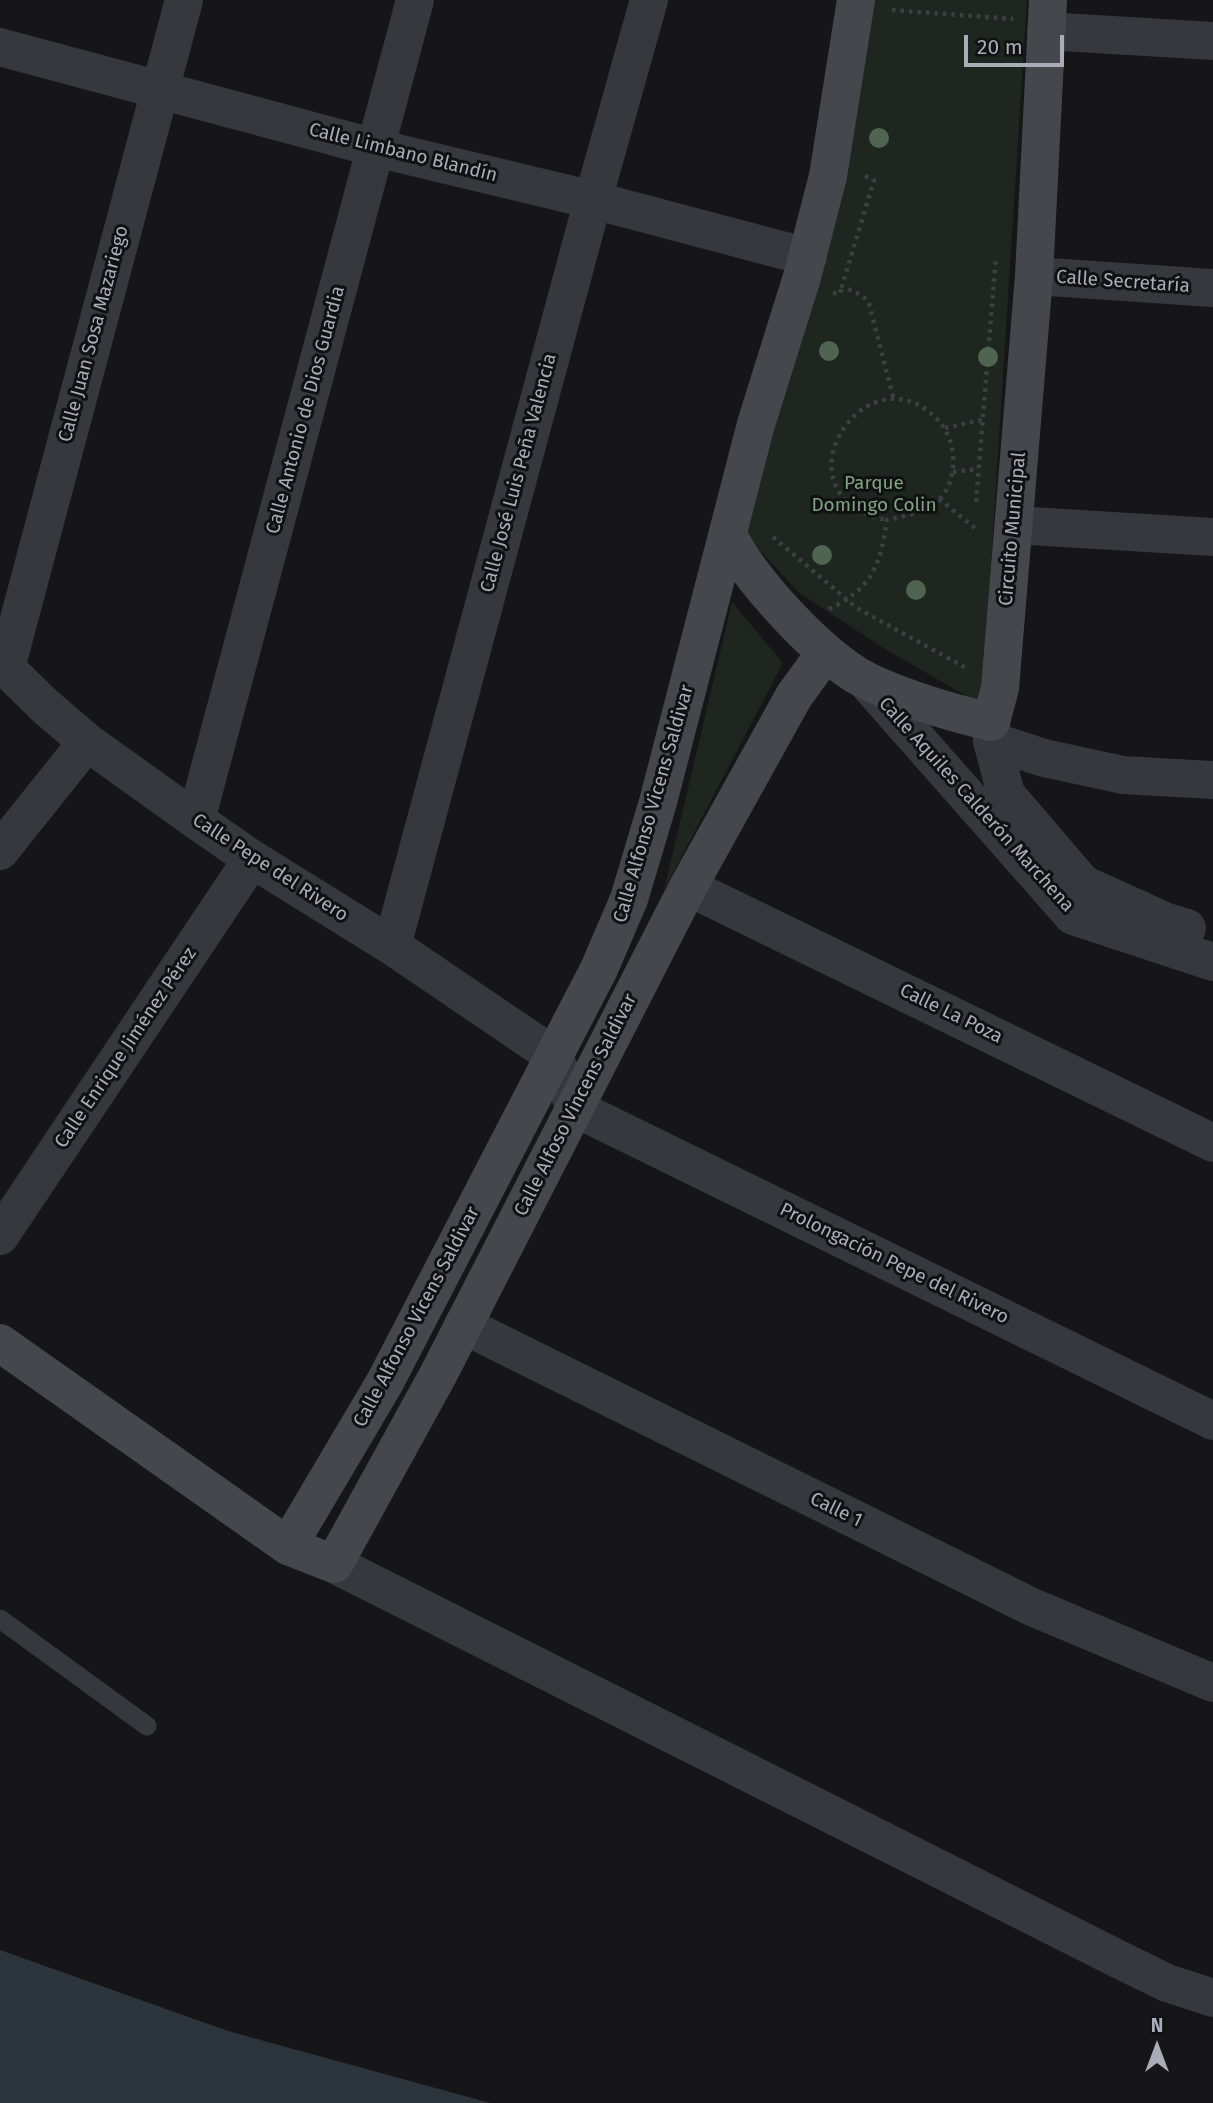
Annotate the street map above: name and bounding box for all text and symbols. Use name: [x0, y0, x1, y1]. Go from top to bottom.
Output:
scale bar: [968, 21, 1068, 65]
text: 20 m: [977, 34, 1023, 60]
street label: Calle Limbano Blandín: [306, 119, 500, 187]
street label: Calle Juan Sosa Mazariego: [54, 223, 134, 445]
street label: Calle Secretaría: [1055, 266, 1191, 298]
street label: Calle Antonio de Dios Guardia: [262, 283, 350, 537]
street label: Calle José Luis Peña Valencia: [476, 351, 562, 595]
street label: Circuito Municipal: [995, 451, 1031, 607]
park label: Parque Domingo Colin: [811, 473, 937, 517]
street label: Calle Alfonso Vicens Saldivar: [609, 682, 699, 926]
street label: Calle Aquiles Calderón Marchena: [873, 693, 1079, 917]
street label: Calle Pepe del Rivero: [188, 809, 352, 927]
street label: Calle Enrique Jiménez Pérez: [50, 943, 202, 1153]
street label: Calle La Poza: [896, 979, 1006, 1049]
street label: Calle Alfoso Vincens Saldivar: [510, 990, 642, 1220]
street label: Prolongación Pepe del Rivero: [776, 1199, 1012, 1329]
street label: Calle Alfonso Vicens Saldivar: [349, 1203, 485, 1431]
street label: Calle 1: [806, 1488, 866, 1532]
north arrow: [1122, 2012, 1192, 2082]
text: N: [1151, 2014, 1163, 2037]

